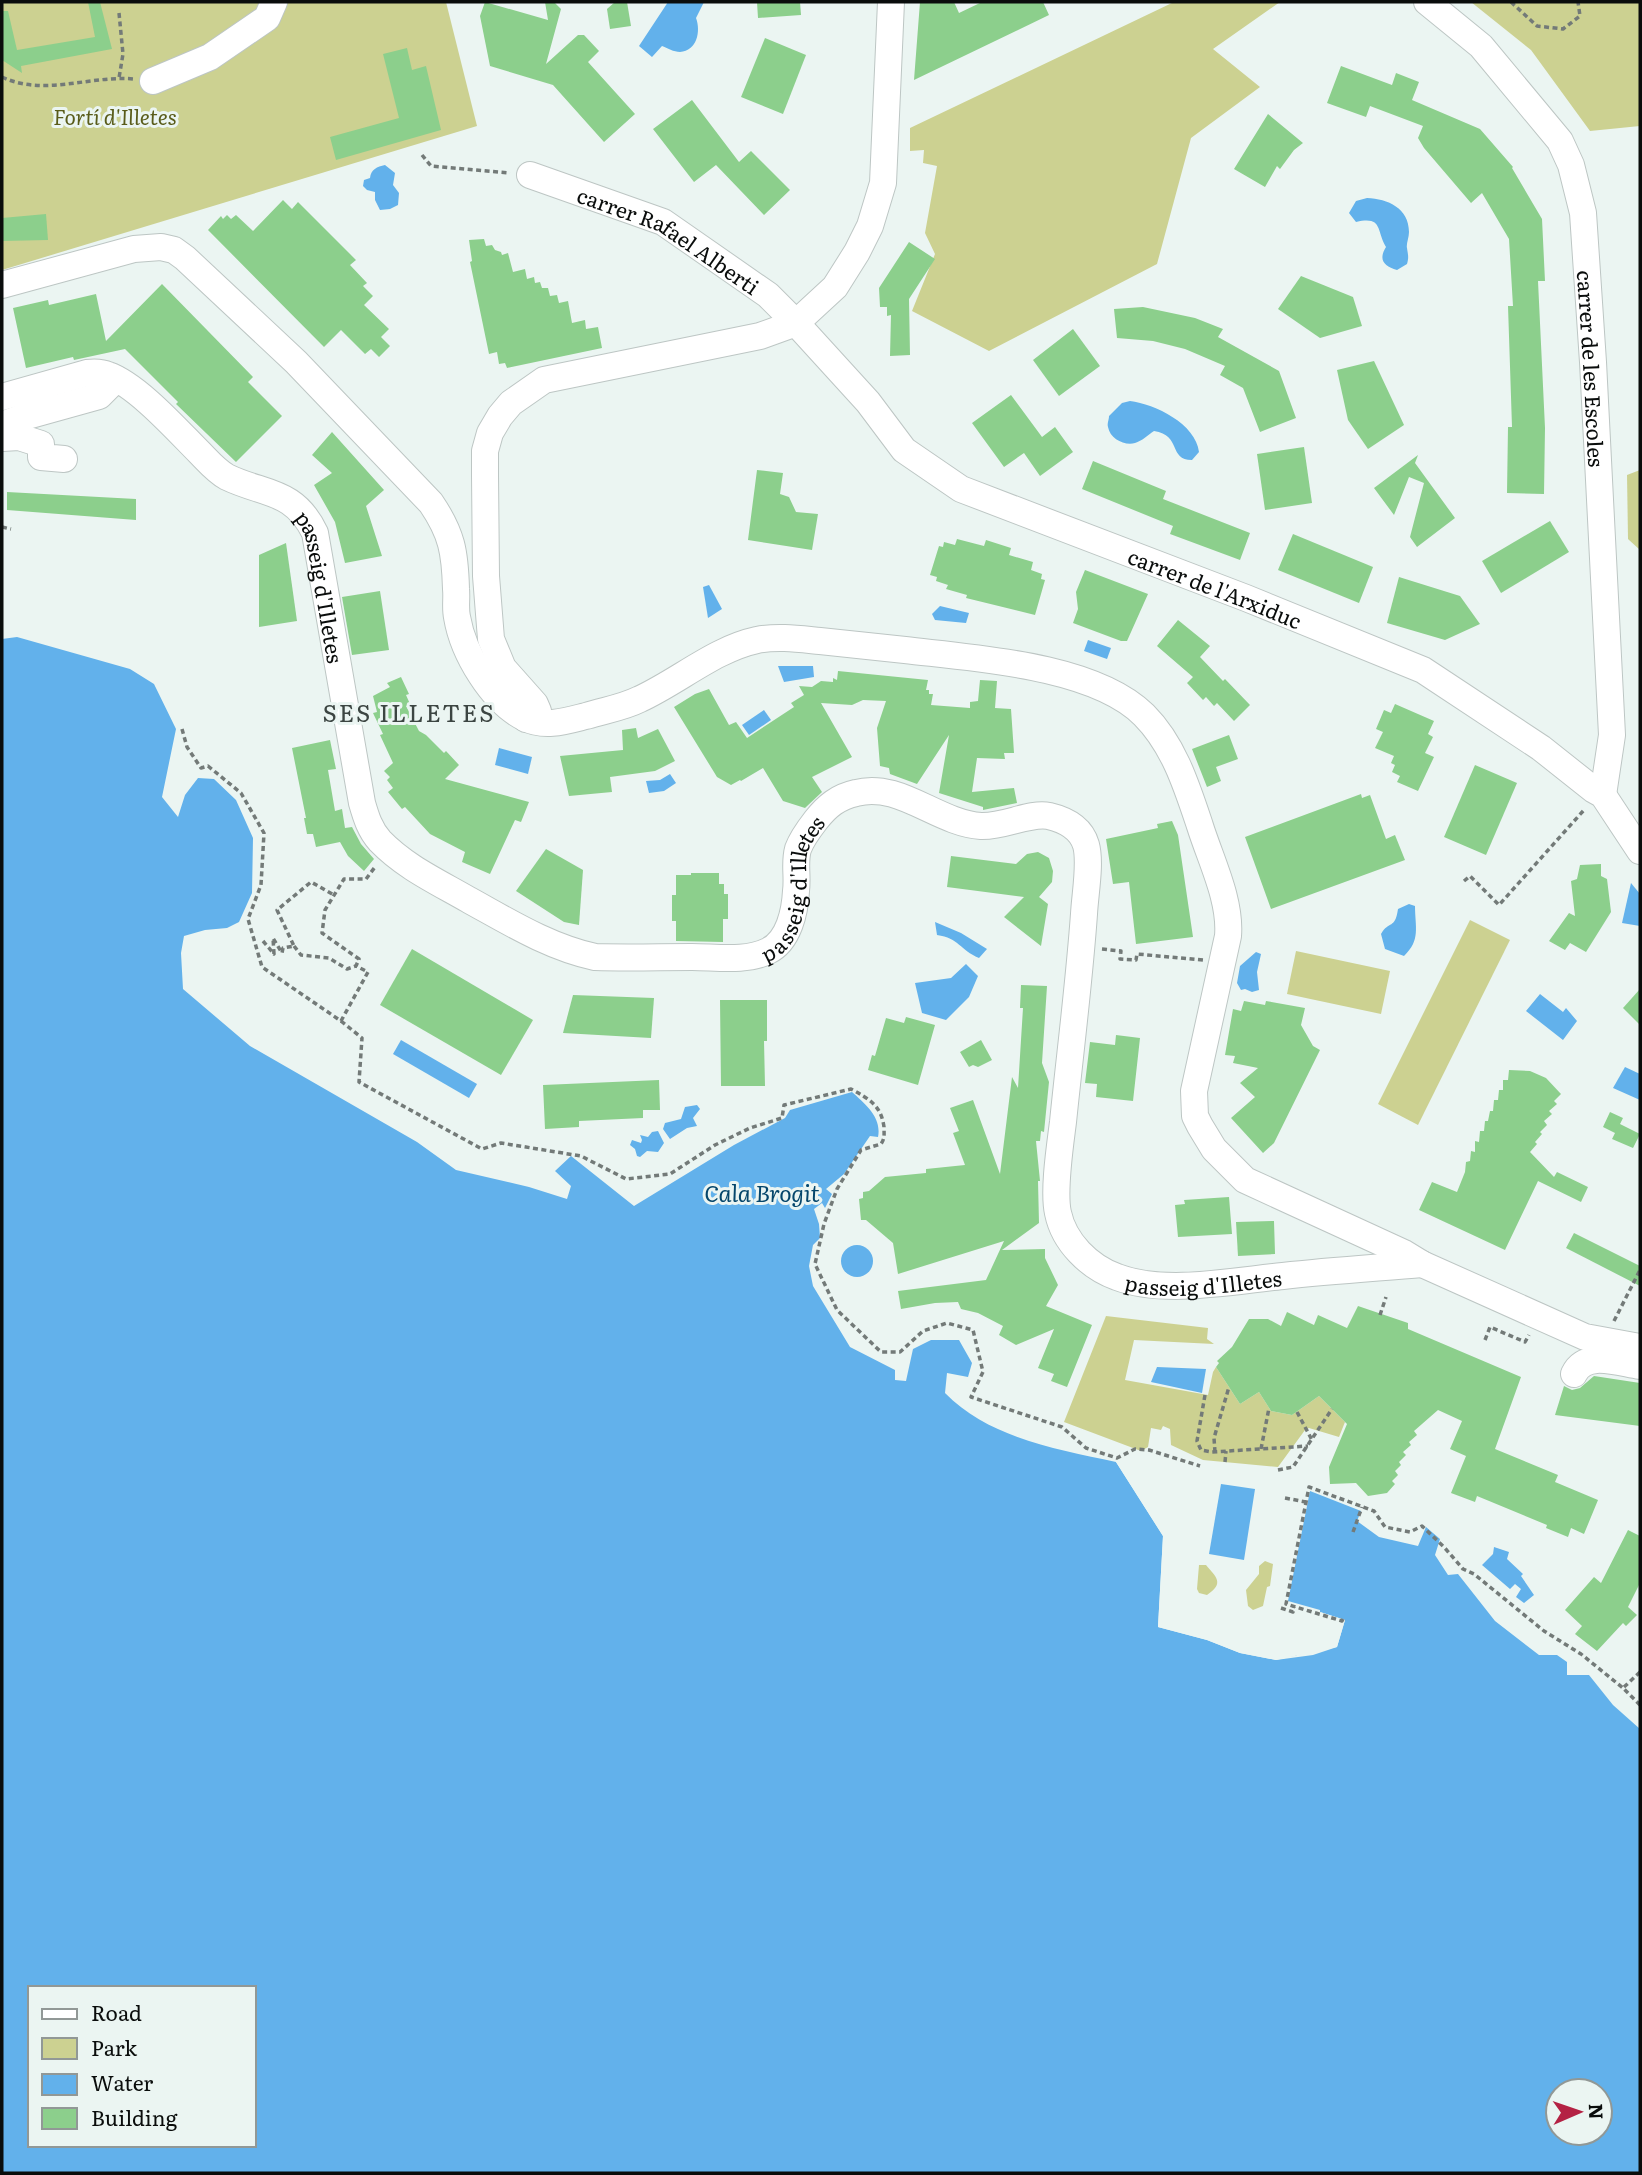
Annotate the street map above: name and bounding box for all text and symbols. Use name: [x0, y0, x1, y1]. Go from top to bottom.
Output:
park label: Fortí d'Illetes: [53, 100, 177, 131]
street label: carrer Rafael Alberti: [574, 178, 767, 301]
street label: carrer de les Escoles: [1571, 269, 1614, 468]
street label: passeig d'Illetes: [289, 503, 353, 665]
street label: carrer de l'Arxiduc: [1124, 539, 1307, 635]
district label: SES ILLETES: [322, 694, 496, 729]
street label: passeig d'Illetes: [755, 808, 830, 968]
water label: Cala Brogit: [704, 1175, 820, 1209]
street label: passeig d'Illetes: [1122, 1261, 1283, 1301]
legend: [28, 1986, 256, 2147]
text: Road: [91, 1996, 142, 2027]
text: Park: [91, 2031, 137, 2062]
text: Water: [91, 2066, 153, 2097]
north arrow: [1544, 2077, 1614, 2147]
text: Building: [91, 2101, 178, 2132]
text: N: [1583, 2103, 1611, 2120]

